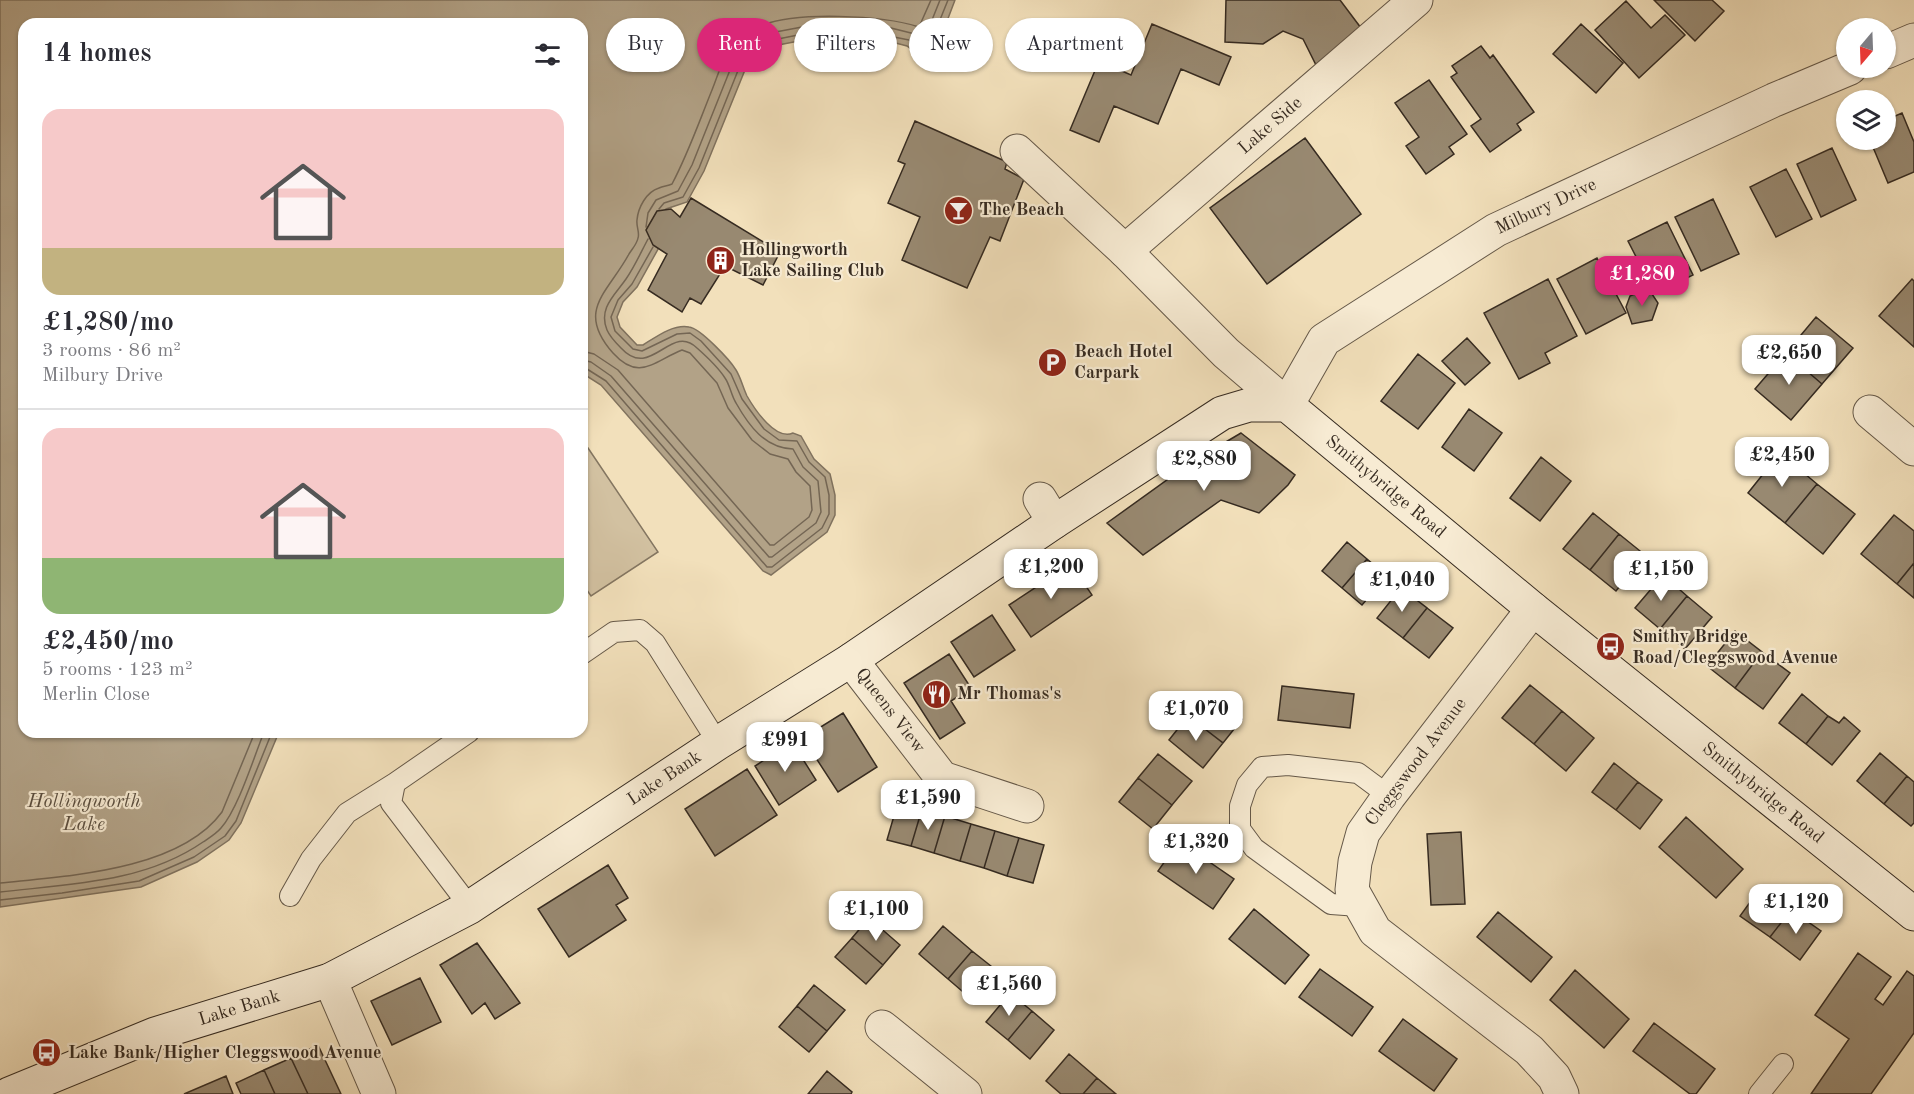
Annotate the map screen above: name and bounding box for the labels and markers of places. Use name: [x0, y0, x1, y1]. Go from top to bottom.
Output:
bar icon: The Beach: [942, 194, 974, 226]
place label: The Beach: [979, 201, 1064, 219]
place label: Hollingworth Lake Sailing Club: [741, 241, 884, 280]
building icon: Hollingworth Lake Sailing Club: [704, 244, 736, 276]
pin: £1,280: [1593, 256, 1691, 307]
pin: £2,650: [1740, 335, 1838, 386]
place label: Beach Hotel Carpark: [1074, 343, 1173, 382]
parking icon: Beach Hotel Carpark: [1037, 346, 1069, 378]
pin: £2,450: [1733, 437, 1831, 488]
pin: £2,880: [1155, 441, 1253, 492]
pin: £1,200: [1002, 549, 1100, 600]
pin: £1,150: [1612, 551, 1710, 602]
pin: £1,040: [1353, 562, 1451, 613]
place label: Smithy Bridge Road/Cleggswood Avenue: [1632, 628, 1838, 667]
bus stop icon: Smithy Bridge Road/Cleggswood Avenue: [1595, 631, 1627, 663]
restaurant icon: Mr Thomas's: [920, 678, 952, 710]
place label: Mr Thomas's: [957, 685, 1062, 703]
pin: £1,070: [1147, 691, 1245, 742]
pin: £991: [749, 722, 821, 773]
pin: £1,590: [879, 780, 977, 831]
pin: £1,320: [1147, 824, 1245, 875]
pin: £1,120: [1747, 884, 1845, 935]
pin: £1,100: [827, 891, 925, 942]
pin: £1,560: [960, 966, 1058, 1017]
bus stop icon: Lake Bank/Higher Cleggswood Avenue: [31, 1037, 63, 1069]
place label: Lake Bank/Higher Cleggswood Avenue: [68, 1044, 381, 1062]

